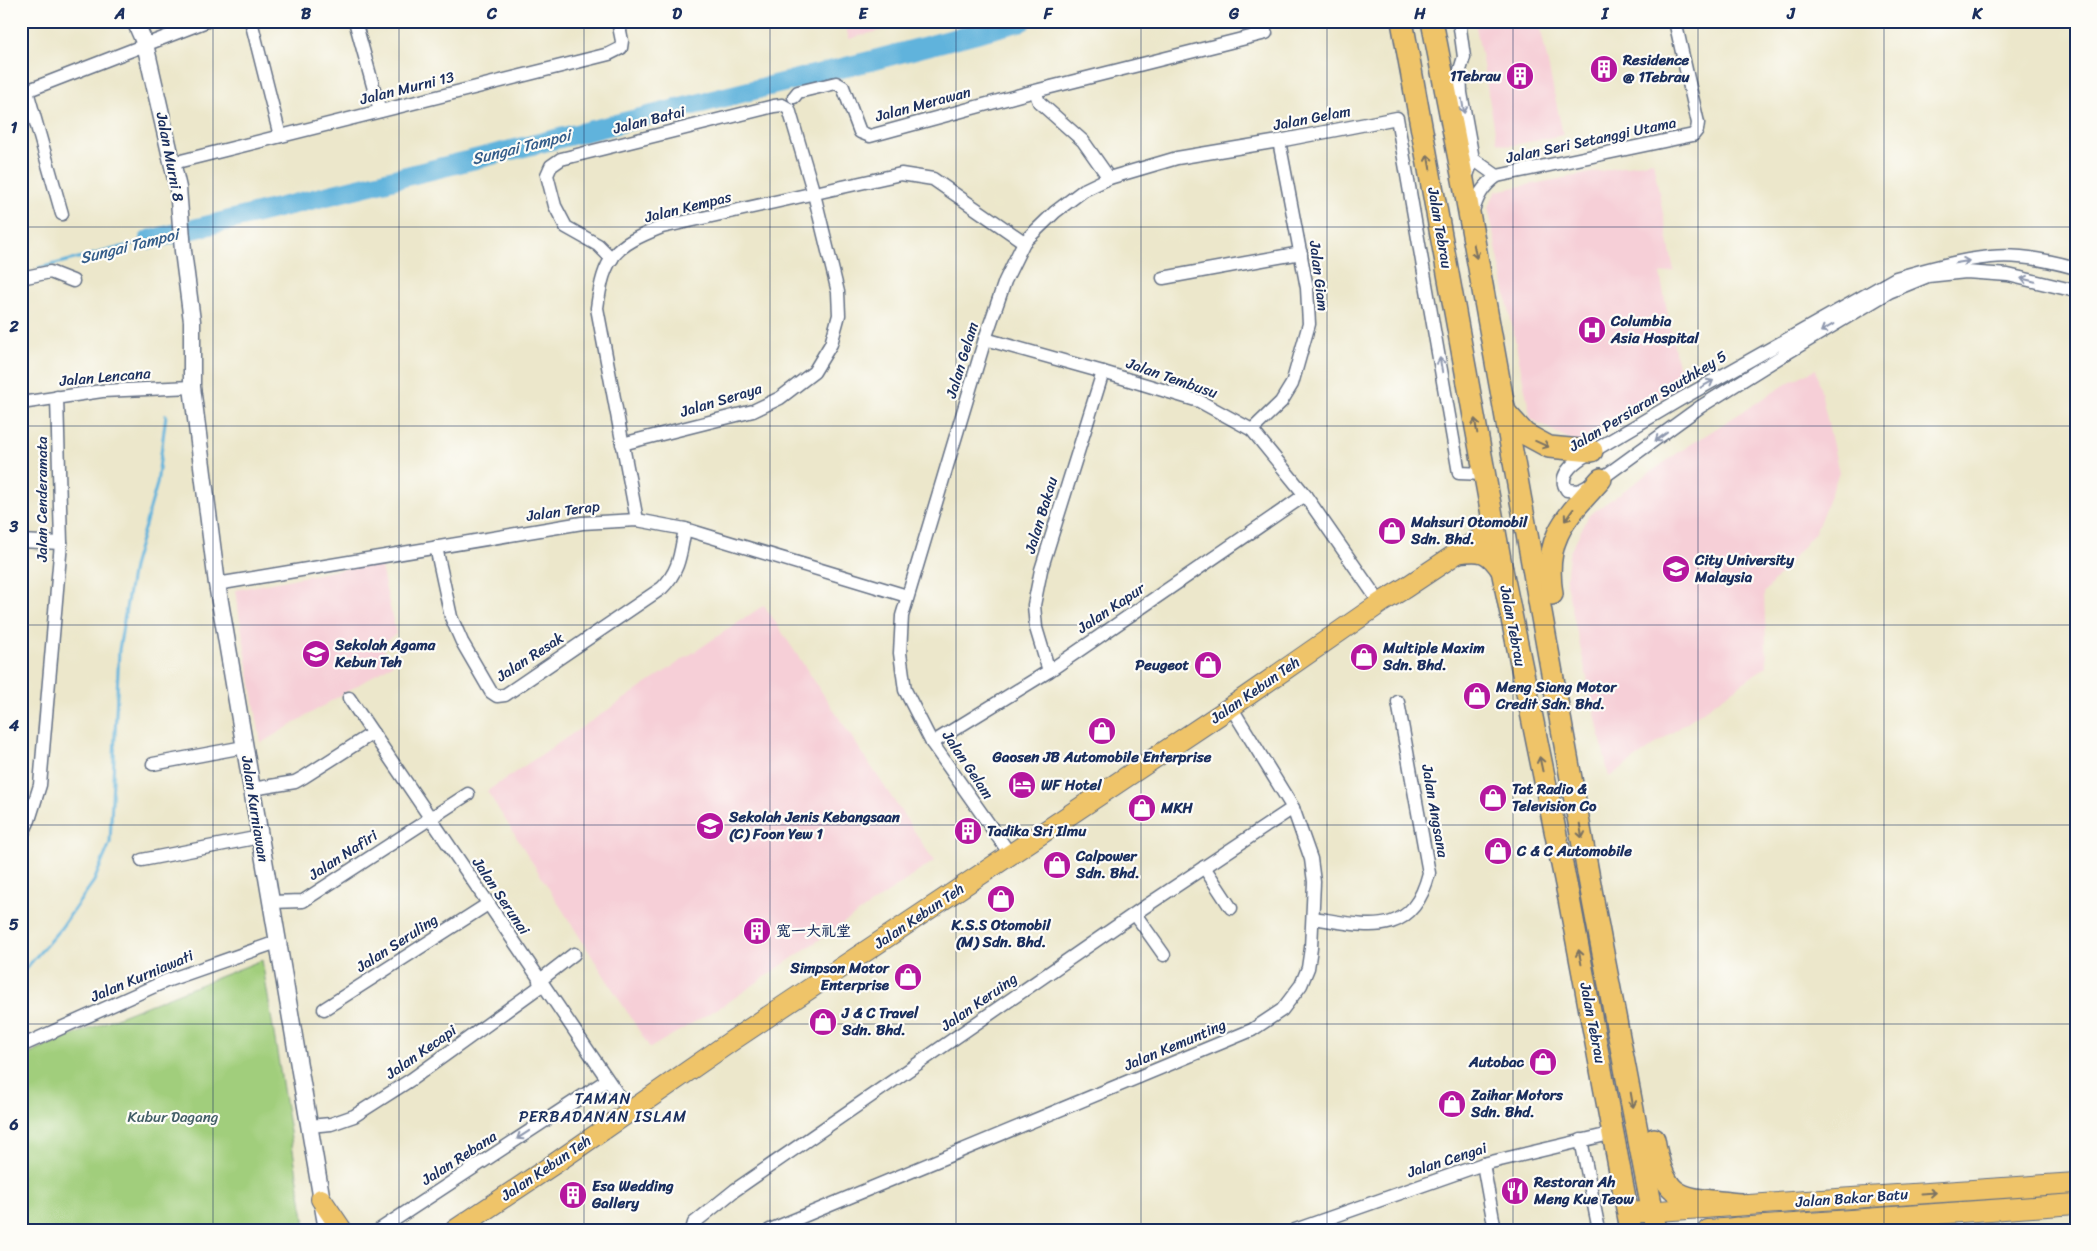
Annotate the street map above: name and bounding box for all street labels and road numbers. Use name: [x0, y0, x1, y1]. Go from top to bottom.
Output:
street label: Jalan Murni 13: [356, 64, 457, 112]
street label: Jalan Merawan: [871, 79, 974, 130]
street label: Jalan Batai: [609, 98, 688, 142]
street label: Jalan Gelam: [1270, 98, 1353, 138]
street label: Jalan Murni 8: [148, 109, 191, 204]
street label: Jalan Seri Setanggi Utama: [1503, 109, 1679, 171]
street label: Jalan Kempas: [641, 184, 734, 231]
street label: Jalan Tebrau: [1420, 184, 1460, 271]
street label: Jalan Giam: [1302, 238, 1336, 313]
street label: Jalan Gelam: [938, 318, 986, 402]
street label: Jalan Persiaran Southkey 5: [1563, 343, 1732, 459]
street label: Jalan Tembusu: [1122, 350, 1221, 406]
street label: Jalan Lencana: [57, 360, 152, 394]
street label: Jalan Seraya: [676, 375, 765, 425]
street label: Jalan Cenderamata: [29, 436, 55, 563]
street label: Jalan Bakau: [1017, 473, 1065, 558]
street label: Jalan Terap: [524, 493, 601, 529]
street label: Jalan Kapur: [1071, 575, 1151, 641]
street label: Jalan Tebrau: [1492, 582, 1534, 669]
street label: Jalan Resak: [490, 625, 570, 689]
street label: Jalan Kebun Teh: [1204, 649, 1305, 731]
street label: Jalan Gelam: [935, 724, 1001, 805]
street label: Jalan Kurniawan: [234, 753, 276, 864]
street label: Jalan Angsana: [1414, 761, 1456, 860]
street label: Jalan Nafiri: [302, 822, 383, 888]
street label: Jalan Serunai: [465, 851, 537, 941]
street label: Jalan Kebun Teh: [868, 876, 970, 957]
street label: Jalan Seruling: [350, 907, 443, 980]
street label: Jalan Kurniawati: [86, 942, 198, 1010]
street label: Jalan Keruing: [934, 966, 1023, 1039]
street label: Jalan Tebrau: [1572, 979, 1614, 1066]
street label: Jalan Kemunting: [1119, 1012, 1231, 1079]
street label: Jalan Kecapi: [379, 1017, 463, 1087]
street label: Jalan Rebana: [415, 1123, 502, 1193]
street label: Jalan Kebun Teh: [495, 1128, 597, 1209]
street label: Jalan Cengai: [1403, 1135, 1491, 1185]
street label: Jalan Bakar Batu: [1794, 1181, 1909, 1215]

